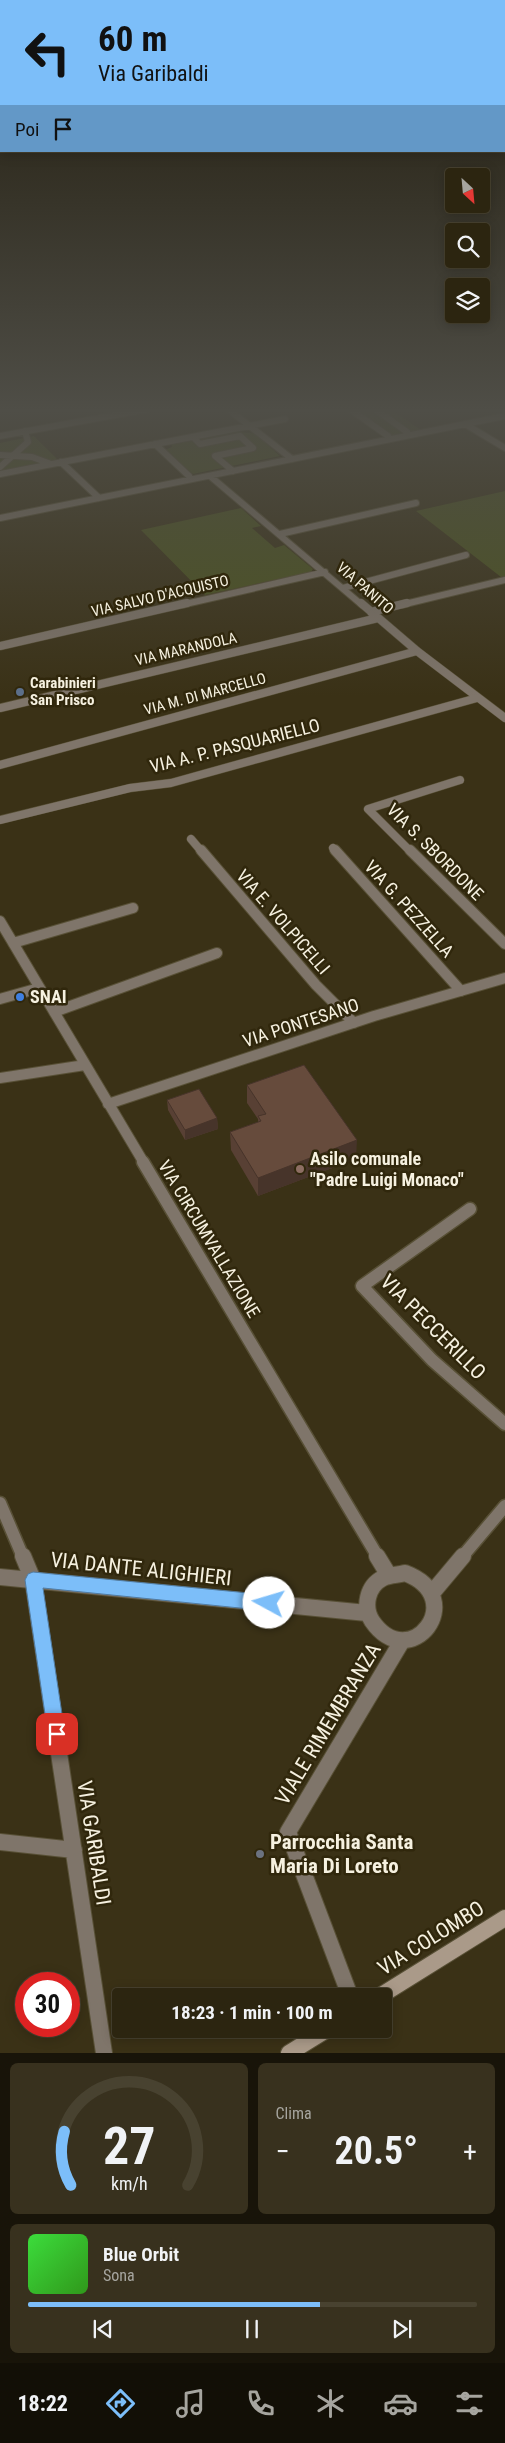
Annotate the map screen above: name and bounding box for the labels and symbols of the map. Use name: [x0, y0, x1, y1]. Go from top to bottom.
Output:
north arrow: [445, 168, 490, 212]
street label: VIA PANITO: [333, 558, 397, 618]
street label: VIA SALVO D'ACQUISTO: [90, 571, 230, 621]
street label: VIA MARANDOLA: [133, 628, 239, 669]
street label: VIA M. DI MARCELLO: [142, 669, 268, 719]
place label: Carabinieri San Prisco: [30, 674, 96, 709]
marker: Carabinieri San Prisco: [14, 686, 26, 698]
street label: VIA A. P. PASQUARIELLO: [148, 714, 322, 777]
street label: VIA S. SBORDONE: [383, 799, 488, 904]
street label: VIA G. PEZZELLA: [360, 856, 459, 962]
street label: VIA E. VOLPICELLI: [232, 865, 334, 978]
place label: SNAI: [30, 986, 67, 1007]
marker: SNAI: [14, 991, 26, 1003]
street label: VIA PONTESANO: [240, 994, 362, 1051]
place label: Asilo comunale "Padre Luigi Monaco": [310, 1148, 464, 1190]
street label: VIA CIRCUMVALLAZIONE: [154, 1156, 265, 1321]
marker: Asilo comunale "Padre Luigi Monaco": [294, 1163, 306, 1175]
street label: VIA PECCERILLO: [375, 1269, 491, 1385]
street label: VIA DANTE ALIGHIERI: [49, 1548, 233, 1590]
position arrow: [242, 1576, 294, 1628]
street label: VIALE RIMEMBRANZA: [270, 1639, 386, 1809]
pin: [36, 1713, 78, 1755]
street label: VIA GARIBALDI: [72, 1779, 116, 1907]
place label: Parrocchia Santa Maria Di Loreto: [270, 1830, 413, 1878]
marker: Parrocchia Santa Maria Di Loreto: [254, 1848, 266, 1860]
street label: VIA COLOMBO: [374, 1896, 488, 1980]
speed limit sign: 30: [15, 1972, 80, 2037]

